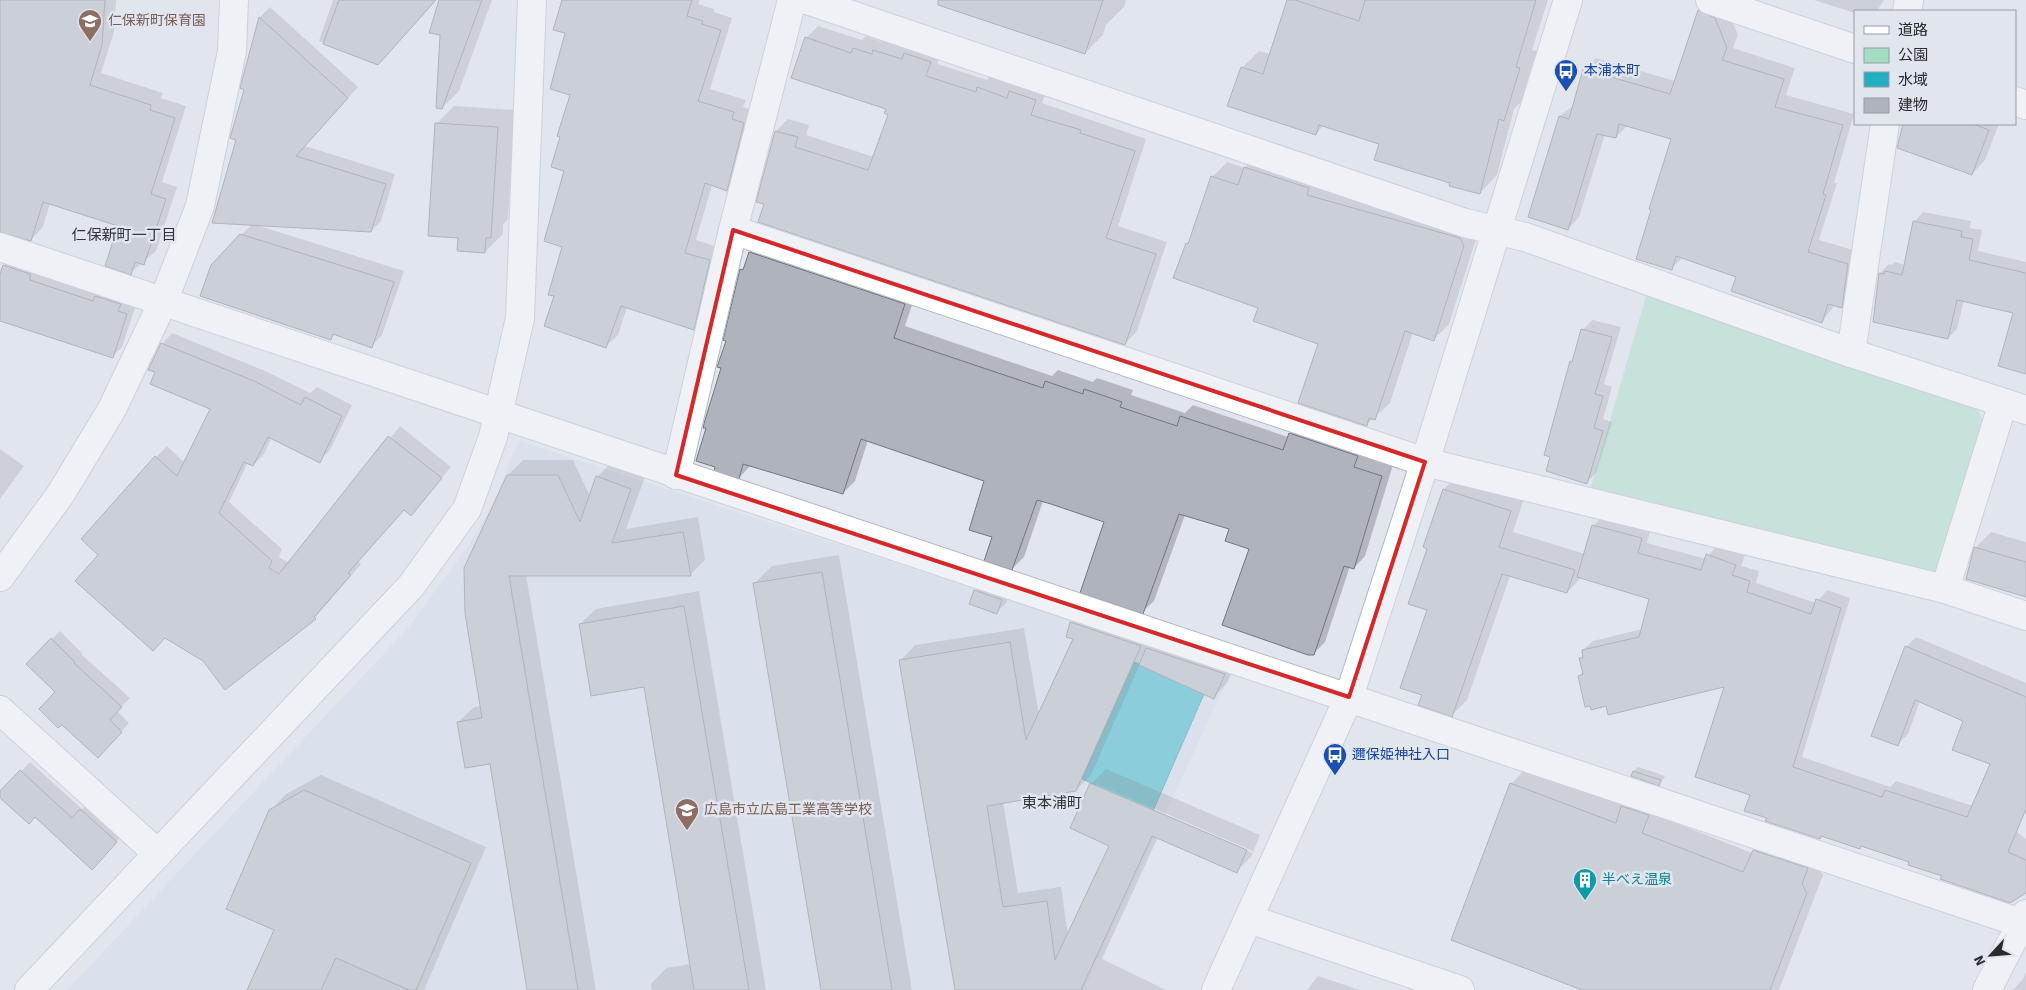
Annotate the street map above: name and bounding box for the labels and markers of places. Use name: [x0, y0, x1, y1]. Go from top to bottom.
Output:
school or university icon: 仁保新町保育園: [77, 8, 103, 42]
place label: 仁保新町保育園: [108, 11, 206, 31]
bus stop icon: 本浦本町: [1553, 58, 1579, 92]
place label: 本浦本町: [1584, 61, 1640, 81]
bus stop icon: 邇保姫神社入口: [1322, 742, 1348, 776]
place label: 邇保姫神社入口: [1352, 745, 1450, 765]
school or university icon: 広島市立広島工業高等学校: [674, 797, 700, 831]
place label: 広島市立広島工業高等学校: [704, 800, 872, 820]
building icon: 半べえ温泉: [1572, 867, 1598, 901]
place label: 半べえ温泉: [1602, 870, 1672, 890]

